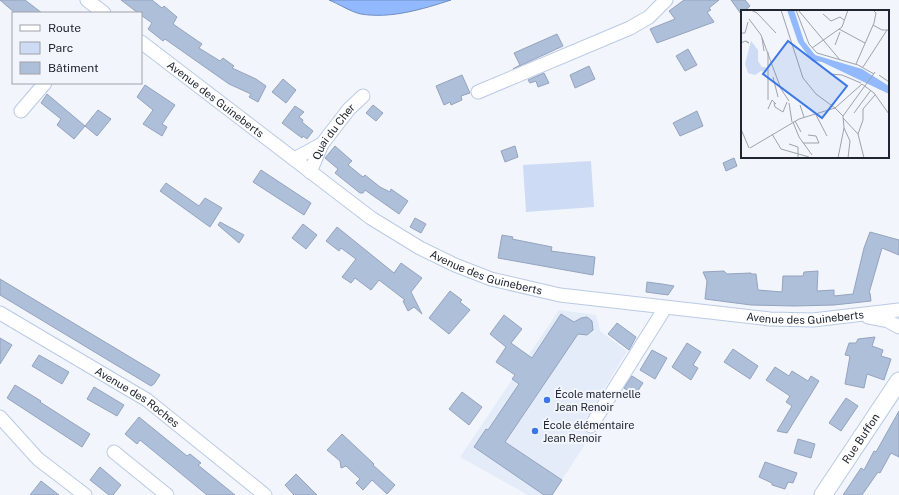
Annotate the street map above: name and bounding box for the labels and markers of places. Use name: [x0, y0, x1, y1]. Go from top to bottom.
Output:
place label: École maternelle Jean Renoir: [555, 387, 641, 413]
marker: École maternelle Jean Renoir: [542, 395, 552, 405]
place label: École élémentaire Jean Renoir: [543, 418, 635, 444]
marker: École élémentaire Jean Renoir: [530, 426, 540, 436]

